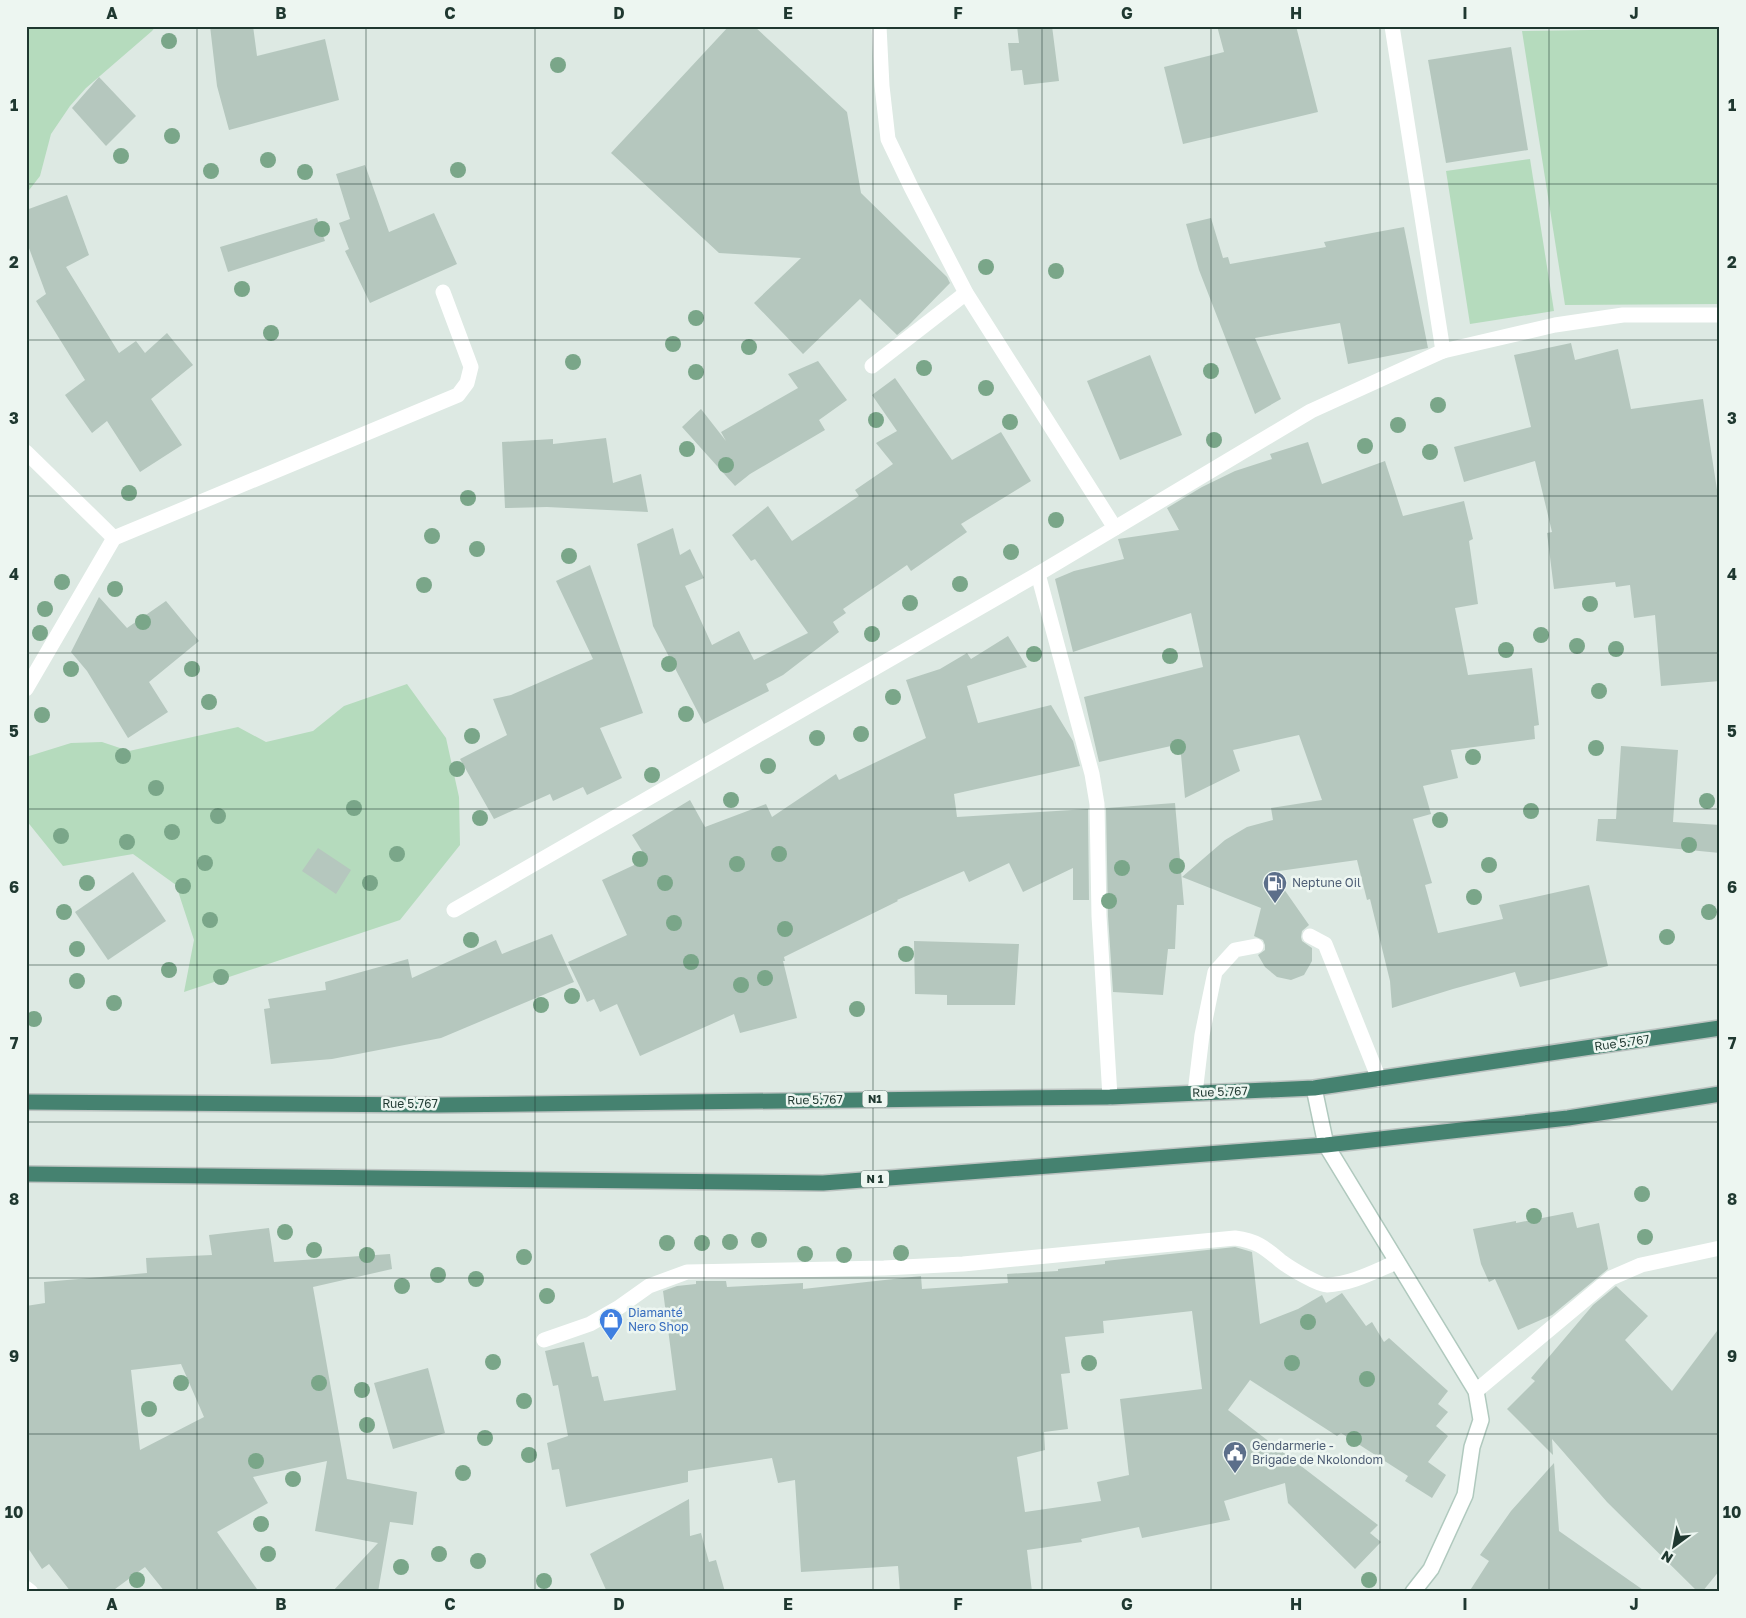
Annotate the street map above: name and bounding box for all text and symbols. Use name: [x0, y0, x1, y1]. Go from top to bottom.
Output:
text: A: [106, 3, 118, 23]
text: B: [275, 3, 287, 23]
text: C: [444, 3, 456, 23]
text: D: [613, 3, 625, 23]
text: E: [783, 3, 793, 23]
text: F: [953, 3, 963, 23]
text: G: [1121, 3, 1133, 23]
text: H: [1290, 3, 1302, 23]
text: I: [1462, 3, 1468, 23]
text: J: [1629, 3, 1639, 23]
text: 1: [10, 95, 18, 115]
text: 1: [1728, 95, 1736, 115]
text: 2: [9, 252, 19, 272]
text: 2: [1727, 252, 1737, 272]
text: 3: [9, 408, 19, 428]
text: 3: [1727, 408, 1737, 428]
text: 4: [9, 564, 19, 584]
text: 4: [1727, 564, 1737, 584]
text: 5: [9, 721, 19, 741]
text: 5: [1727, 721, 1737, 741]
fuel station icon: Neptune Oil: [1262, 870, 1288, 904]
place label: Neptune Oil: [1292, 875, 1361, 890]
text: 6: [9, 877, 19, 897]
text: 6: [1727, 877, 1737, 897]
street label: Rue 5.767: [1593, 1031, 1651, 1054]
text: 7: [10, 1033, 19, 1053]
text: 7: [1728, 1033, 1737, 1053]
street label: Rue 5.767: [1192, 1083, 1248, 1100]
road number: N1: [862, 1090, 888, 1108]
street label: Rue 5.767: [787, 1092, 843, 1107]
street label: Rue 5.767: [382, 1096, 438, 1111]
road number: N 1: [861, 1170, 889, 1188]
text: 8: [9, 1189, 19, 1209]
text: 8: [1727, 1189, 1737, 1209]
place label: Diamanté Nero Shop: [628, 1305, 688, 1334]
shop icon: Diamanté Nero Shop: [598, 1307, 624, 1341]
text: 9: [9, 1346, 19, 1366]
text: 9: [1727, 1346, 1737, 1366]
place label: Gendarmerie - Brigade de Nkolondom: [1252, 1438, 1383, 1467]
public building icon: Gendarmerie - Brigade de Nkolondom: [1222, 1440, 1248, 1474]
text: 10: [5, 1502, 23, 1522]
text: 10: [1723, 1502, 1741, 1522]
north arrow: [1648, 1520, 1698, 1570]
text: N: [1658, 1547, 1676, 1567]
text: A: [106, 1594, 118, 1614]
text: B: [275, 1594, 287, 1614]
text: C: [444, 1594, 456, 1614]
text: D: [613, 1594, 625, 1614]
text: E: [783, 1594, 793, 1614]
text: F: [953, 1594, 963, 1614]
text: G: [1121, 1594, 1133, 1614]
text: H: [1290, 1594, 1302, 1614]
text: I: [1462, 1594, 1468, 1614]
text: J: [1629, 1594, 1639, 1614]

